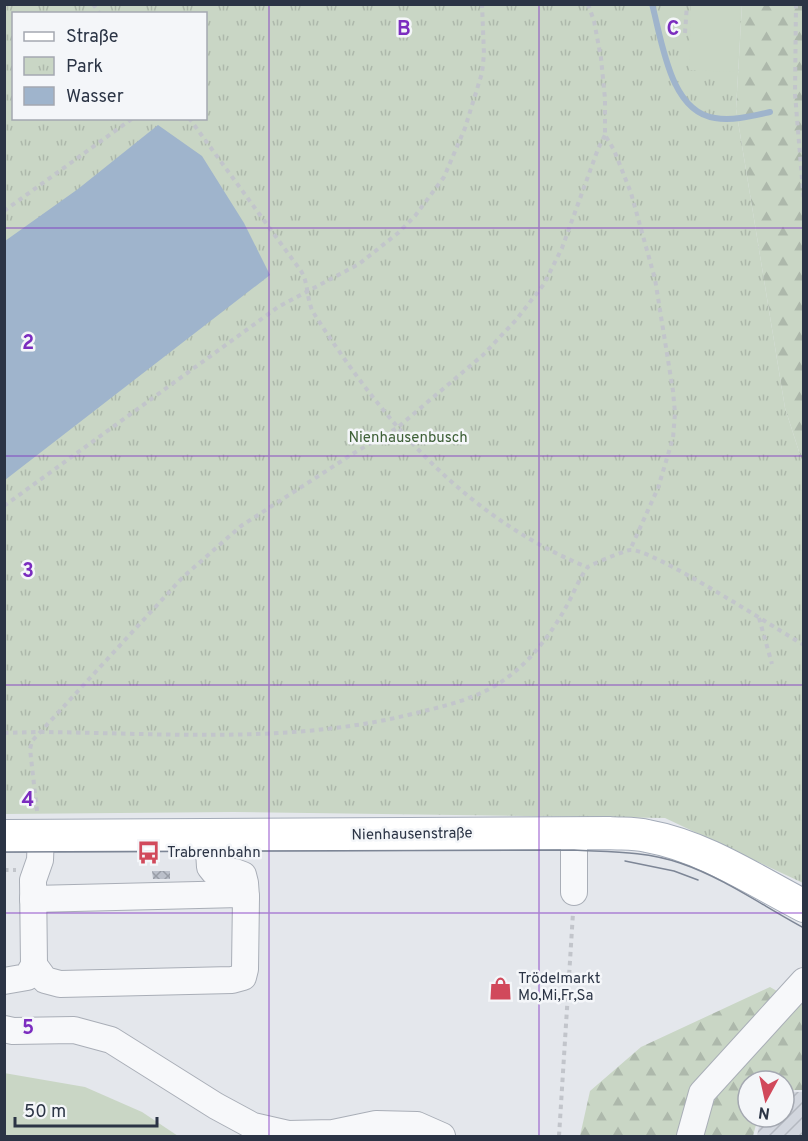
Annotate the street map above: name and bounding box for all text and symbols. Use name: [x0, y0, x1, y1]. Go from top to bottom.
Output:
legend: [12, 12, 207, 120]
text: B: [397, 17, 411, 43]
text: C: [667, 17, 679, 43]
text: Straße: [66, 26, 118, 49]
text: Park: [66, 56, 103, 79]
text: Wasser: [66, 86, 124, 109]
text: 2: [22, 331, 34, 357]
park label: Nienhausenbusch: [348, 429, 468, 448]
text: 3: [22, 559, 34, 585]
text: 4: [22, 788, 34, 814]
street label: Nienhausenstraße: [351, 824, 473, 846]
bus stop icon: Trabrennbahn: [136, 840, 162, 866]
place label: Trabrennbahn: [167, 844, 261, 863]
place label: Trödelmarkt Mo,Mi,Fr,Sa: [518, 970, 600, 1006]
shop icon: Trödelmarkt Mo,Mi,Fr,Sa: [487, 975, 513, 1001]
text: 5: [22, 1016, 34, 1042]
north arrow: [736, 1069, 796, 1129]
scale bar: [15, 1090, 158, 1128]
text: 50 m: [24, 1101, 66, 1124]
text: N: [757, 1101, 771, 1123]

